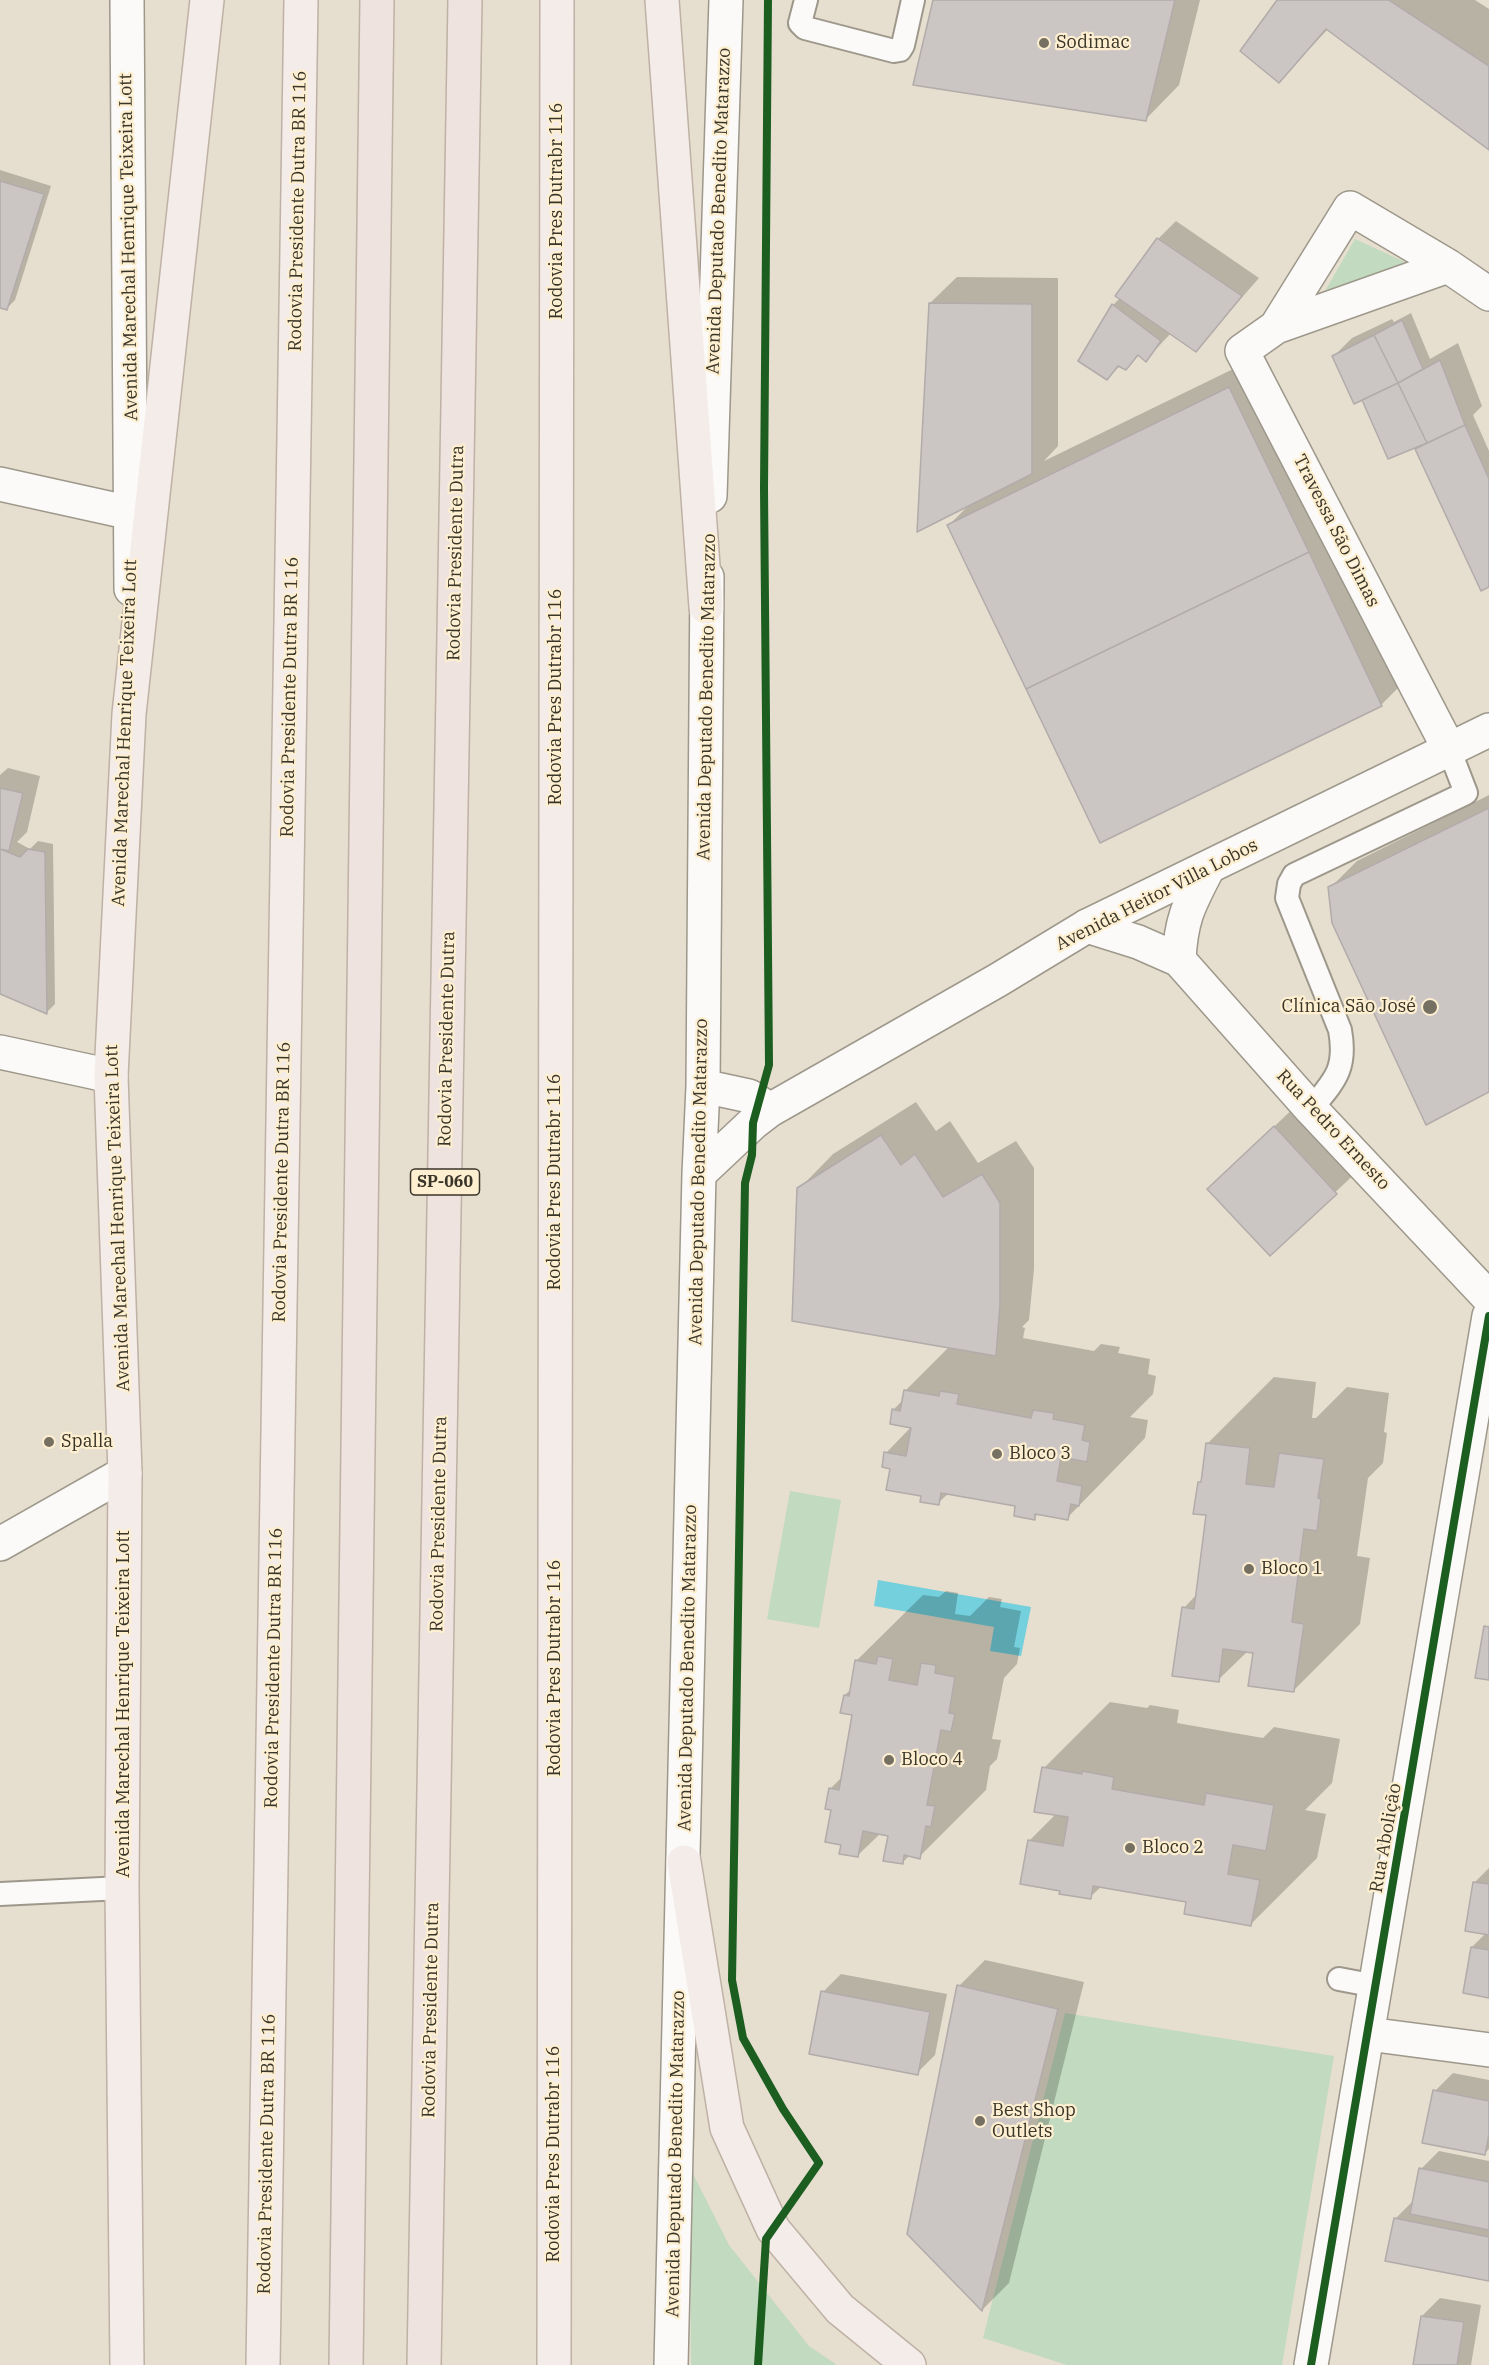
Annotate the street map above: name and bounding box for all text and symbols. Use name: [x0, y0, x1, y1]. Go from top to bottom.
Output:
place label: Sodimac: [1056, 32, 1130, 54]
marker: Sodimac: [1037, 36, 1051, 50]
street label: Avenida Deputado Benedito Matarazzo: [703, 47, 735, 375]
street label: Rodovia Presidente Dutra BR 116: [285, 70, 311, 352]
street label: Avenida Marechal Henrique Teixeira Lott: [115, 73, 143, 421]
street label: Rodovia Pres Dutrabr 116: [546, 102, 568, 320]
street label: Rodovia Presidente Dutra: [443, 445, 469, 661]
street label: Travessa São Dimas: [1288, 451, 1384, 611]
street label: Avenida Deputado Benedito Matarazzo: [693, 533, 721, 861]
street label: Rodovia Presidente Dutra BR 116: [277, 556, 303, 838]
street label: Avenida Marechal Henrique Teixeira Lott: [108, 559, 142, 907]
street label: Rodovia Pres Dutrabr 116: [545, 588, 567, 806]
street label: Avenida Heitor Villa Lobos: [1052, 835, 1262, 955]
street label: Rodovia Presidente Dutra: [434, 931, 460, 1147]
place label: Clínica São José: [1281, 996, 1416, 1018]
marker: Clínica São José: [1421, 998, 1439, 1016]
street label: Avenida Deputado Benedito Matarazzo: [685, 1018, 713, 1346]
street label: Rodovia Presidente Dutra BR 116: [269, 1041, 295, 1323]
street label: Avenida Marechal Henrique Teixeira Lott: [101, 1044, 135, 1392]
street label: Rua Pedro Ernesto: [1272, 1065, 1394, 1195]
street label: Rodovia Pres Dutrabr 116: [544, 1073, 566, 1291]
road number: SP-060: [410, 1169, 480, 1195]
street label: Rodovia Presidente Dutra: [426, 1416, 452, 1632]
place label: Spalla: [61, 1431, 113, 1453]
marker: Spalla: [42, 1435, 56, 1449]
place label: Bloco 3: [1009, 1443, 1071, 1465]
marker: Bloco 3: [990, 1447, 1004, 1461]
street label: Avenida Deputado Benedito Matarazzo: [674, 1504, 702, 1832]
street label: Rodovia Presidente Dutra BR 116: [261, 1527, 287, 1809]
street label: Avenida Marechal Henrique Teixeira Lott: [113, 1530, 135, 1878]
place label: Bloco 1: [1261, 1558, 1323, 1580]
street label: Rodovia Pres Dutrabr 116: [544, 1559, 566, 1777]
marker: Bloco 1: [1242, 1562, 1256, 1576]
place label: Bloco 4: [901, 1749, 963, 1771]
marker: Bloco 4: [882, 1753, 896, 1767]
street label: Rua Abolição: [1366, 1782, 1406, 1894]
place label: Bloco 2: [1142, 1837, 1204, 1859]
marker: Bloco 2: [1123, 1841, 1137, 1855]
street label: Rodovia Presidente Dutra: [418, 1902, 444, 2118]
street label: Avenida Deputado Benedito Matarazzo: [662, 1990, 690, 2318]
street label: Rodovia Presidente Dutra BR 116: [254, 2013, 280, 2295]
street label: Rodovia Pres Dutrabr 116: [543, 2045, 565, 2263]
place label: Best Shop Outlets: [992, 2100, 1076, 2142]
marker: Best Shop Outlets: [973, 2114, 987, 2128]

